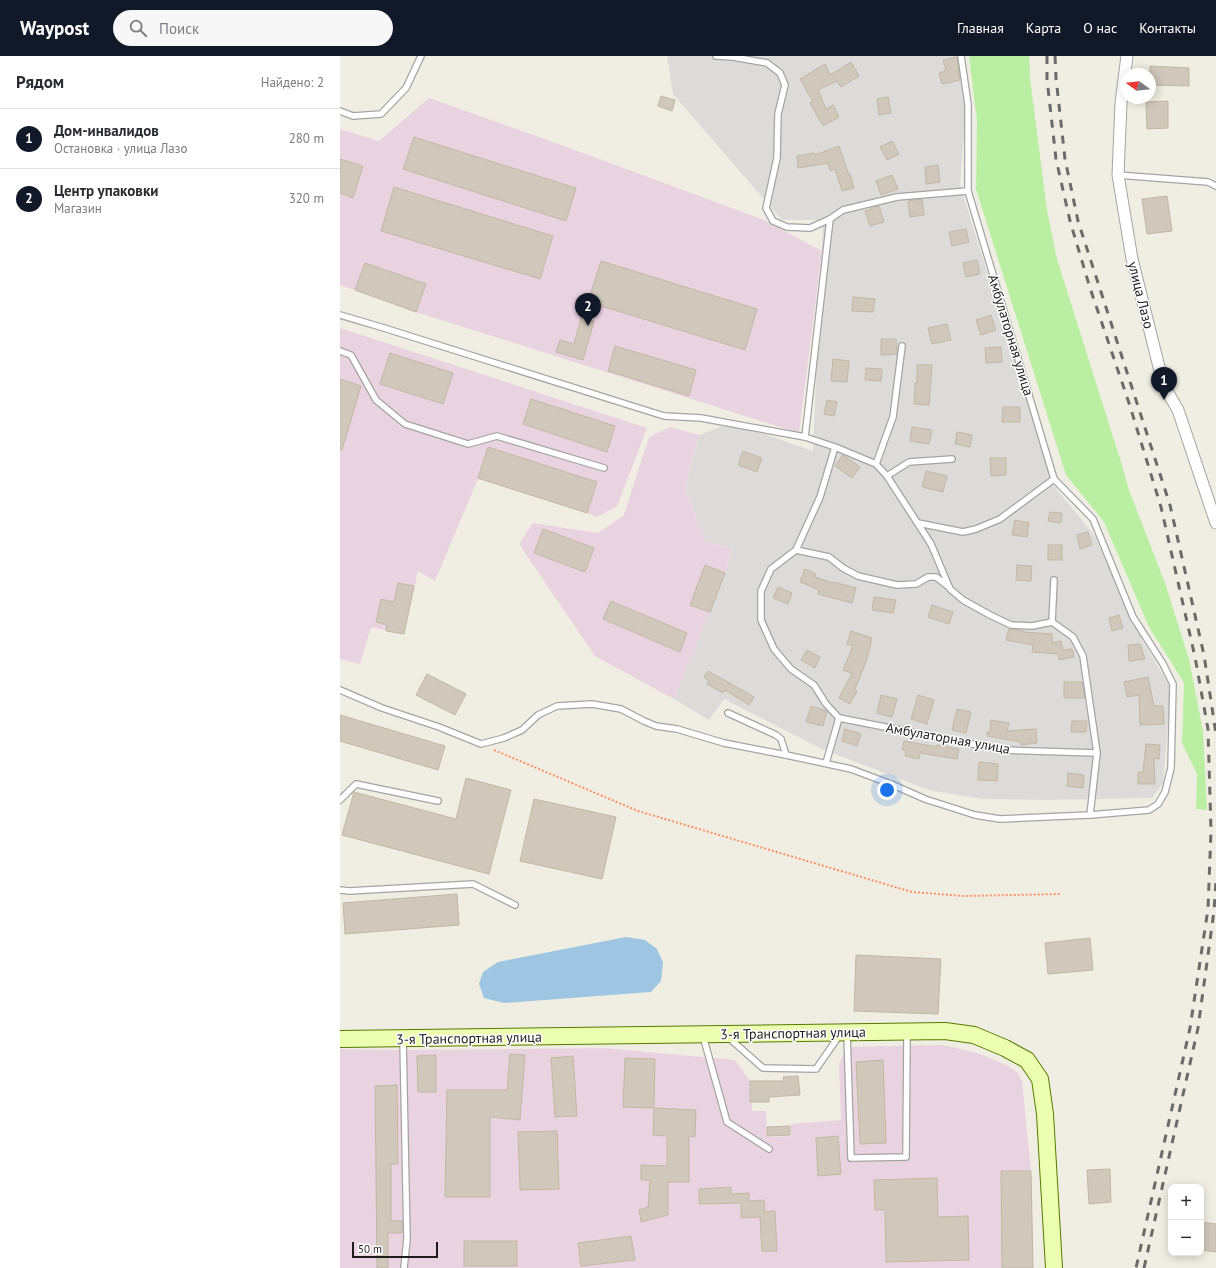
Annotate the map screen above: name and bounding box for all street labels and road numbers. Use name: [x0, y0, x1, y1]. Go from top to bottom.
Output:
street label: улица Лазо: [1124, 260, 1158, 330]
street label: Амбулаторная улица: [984, 272, 1038, 398]
street label: Амбулаторная улица: [884, 718, 1012, 758]
street label: 3-я Транспортная улица: [720, 1023, 866, 1043]
street label: 3-я Транспортная улица: [396, 1028, 542, 1048]

